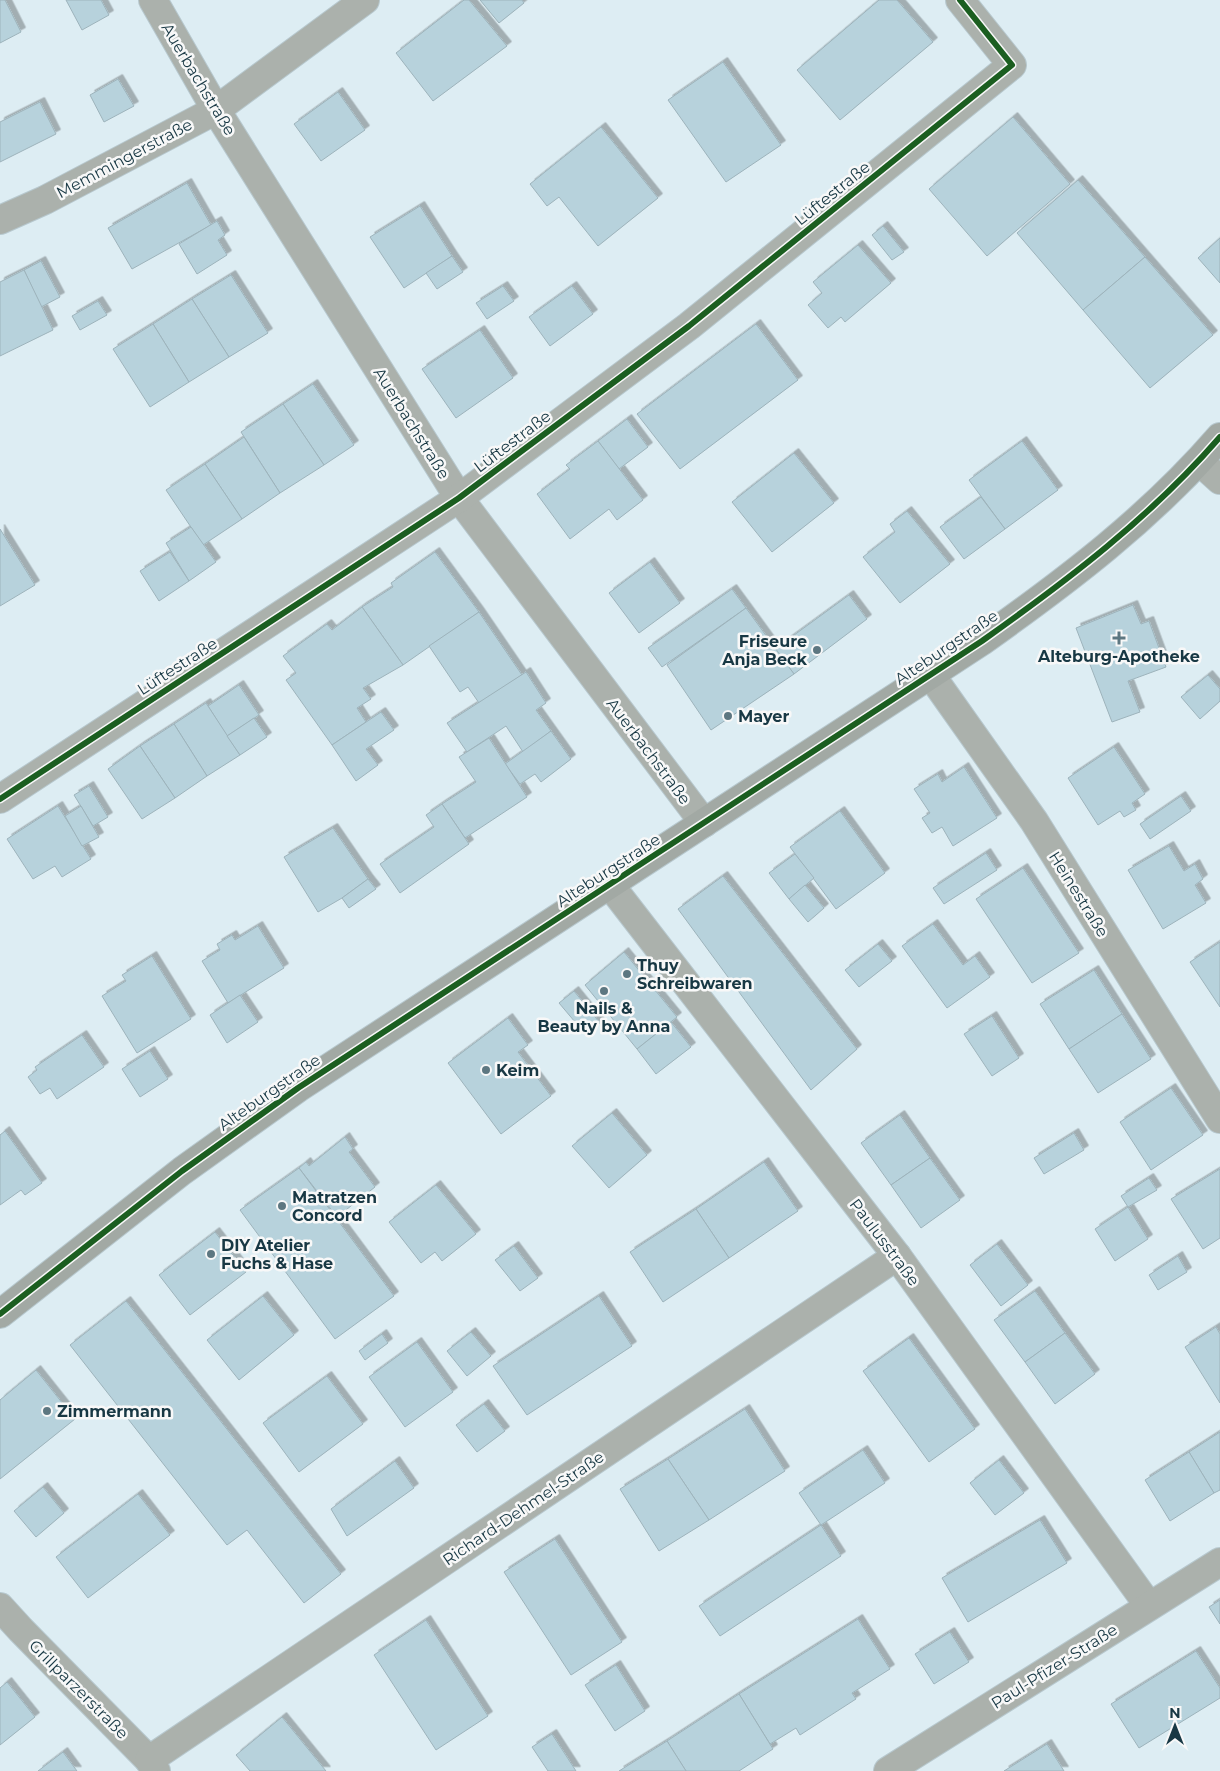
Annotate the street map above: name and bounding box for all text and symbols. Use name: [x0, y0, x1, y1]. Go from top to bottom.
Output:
street label: Auerbachstraße: [158, 20, 240, 139]
street label: Memmingerstraße: [53, 115, 195, 202]
street label: Lüftestraße: [791, 157, 874, 229]
street label: Auerbachstraße: [370, 364, 454, 483]
street label: Lüftestraße: [470, 406, 554, 476]
street label: Alteburgstraße: [891, 606, 1001, 689]
place label: Friseure Anja Beck: [721, 632, 808, 669]
marker: Alteburg-Apotheke: [1113, 632, 1125, 644]
street label: Lüftestraße: [134, 634, 221, 699]
marker: Friseure Anja Beck: [811, 644, 823, 656]
place label: Alteburg-Apotheke: [1037, 647, 1200, 666]
street label: Auerbachstraße: [603, 695, 695, 808]
place label: Mayer: [738, 707, 789, 726]
marker: Mayer: [722, 710, 734, 722]
street label: Alteburgstraße: [553, 830, 664, 911]
street label: Heinestraße: [1045, 848, 1112, 941]
place label: Thuy Schreibwaren: [637, 956, 753, 993]
marker: Thuy Schreibwaren: [621, 968, 633, 980]
marker: Nails & Beauty by Anna: [598, 985, 610, 997]
place label: Nails & Beauty by Anna: [538, 999, 670, 1036]
street label: Alteburgstraße: [215, 1050, 324, 1135]
place label: Keim: [496, 1061, 539, 1080]
marker: Keim: [480, 1064, 492, 1076]
place label: Matratzen Concord: [292, 1188, 377, 1225]
street label: Paulusstraße: [846, 1195, 924, 1290]
marker: Matratzen Concord: [276, 1200, 288, 1212]
place label: DIY Atelier Fuchs & Hase: [221, 1236, 333, 1273]
marker: DIY Atelier Fuchs & Hase: [205, 1248, 217, 1260]
place label: Zimmermann: [57, 1402, 172, 1421]
marker: Zimmermann: [41, 1405, 53, 1417]
street label: Richard-Dehmel-Straße: [439, 1447, 608, 1570]
street label: Paul-Pfizer-Straße: [988, 1620, 1121, 1713]
street label: Grillparzerstraße: [25, 1636, 132, 1743]
north arrow: [1150, 1701, 1200, 1751]
text: N: [1169, 1704, 1181, 1722]

